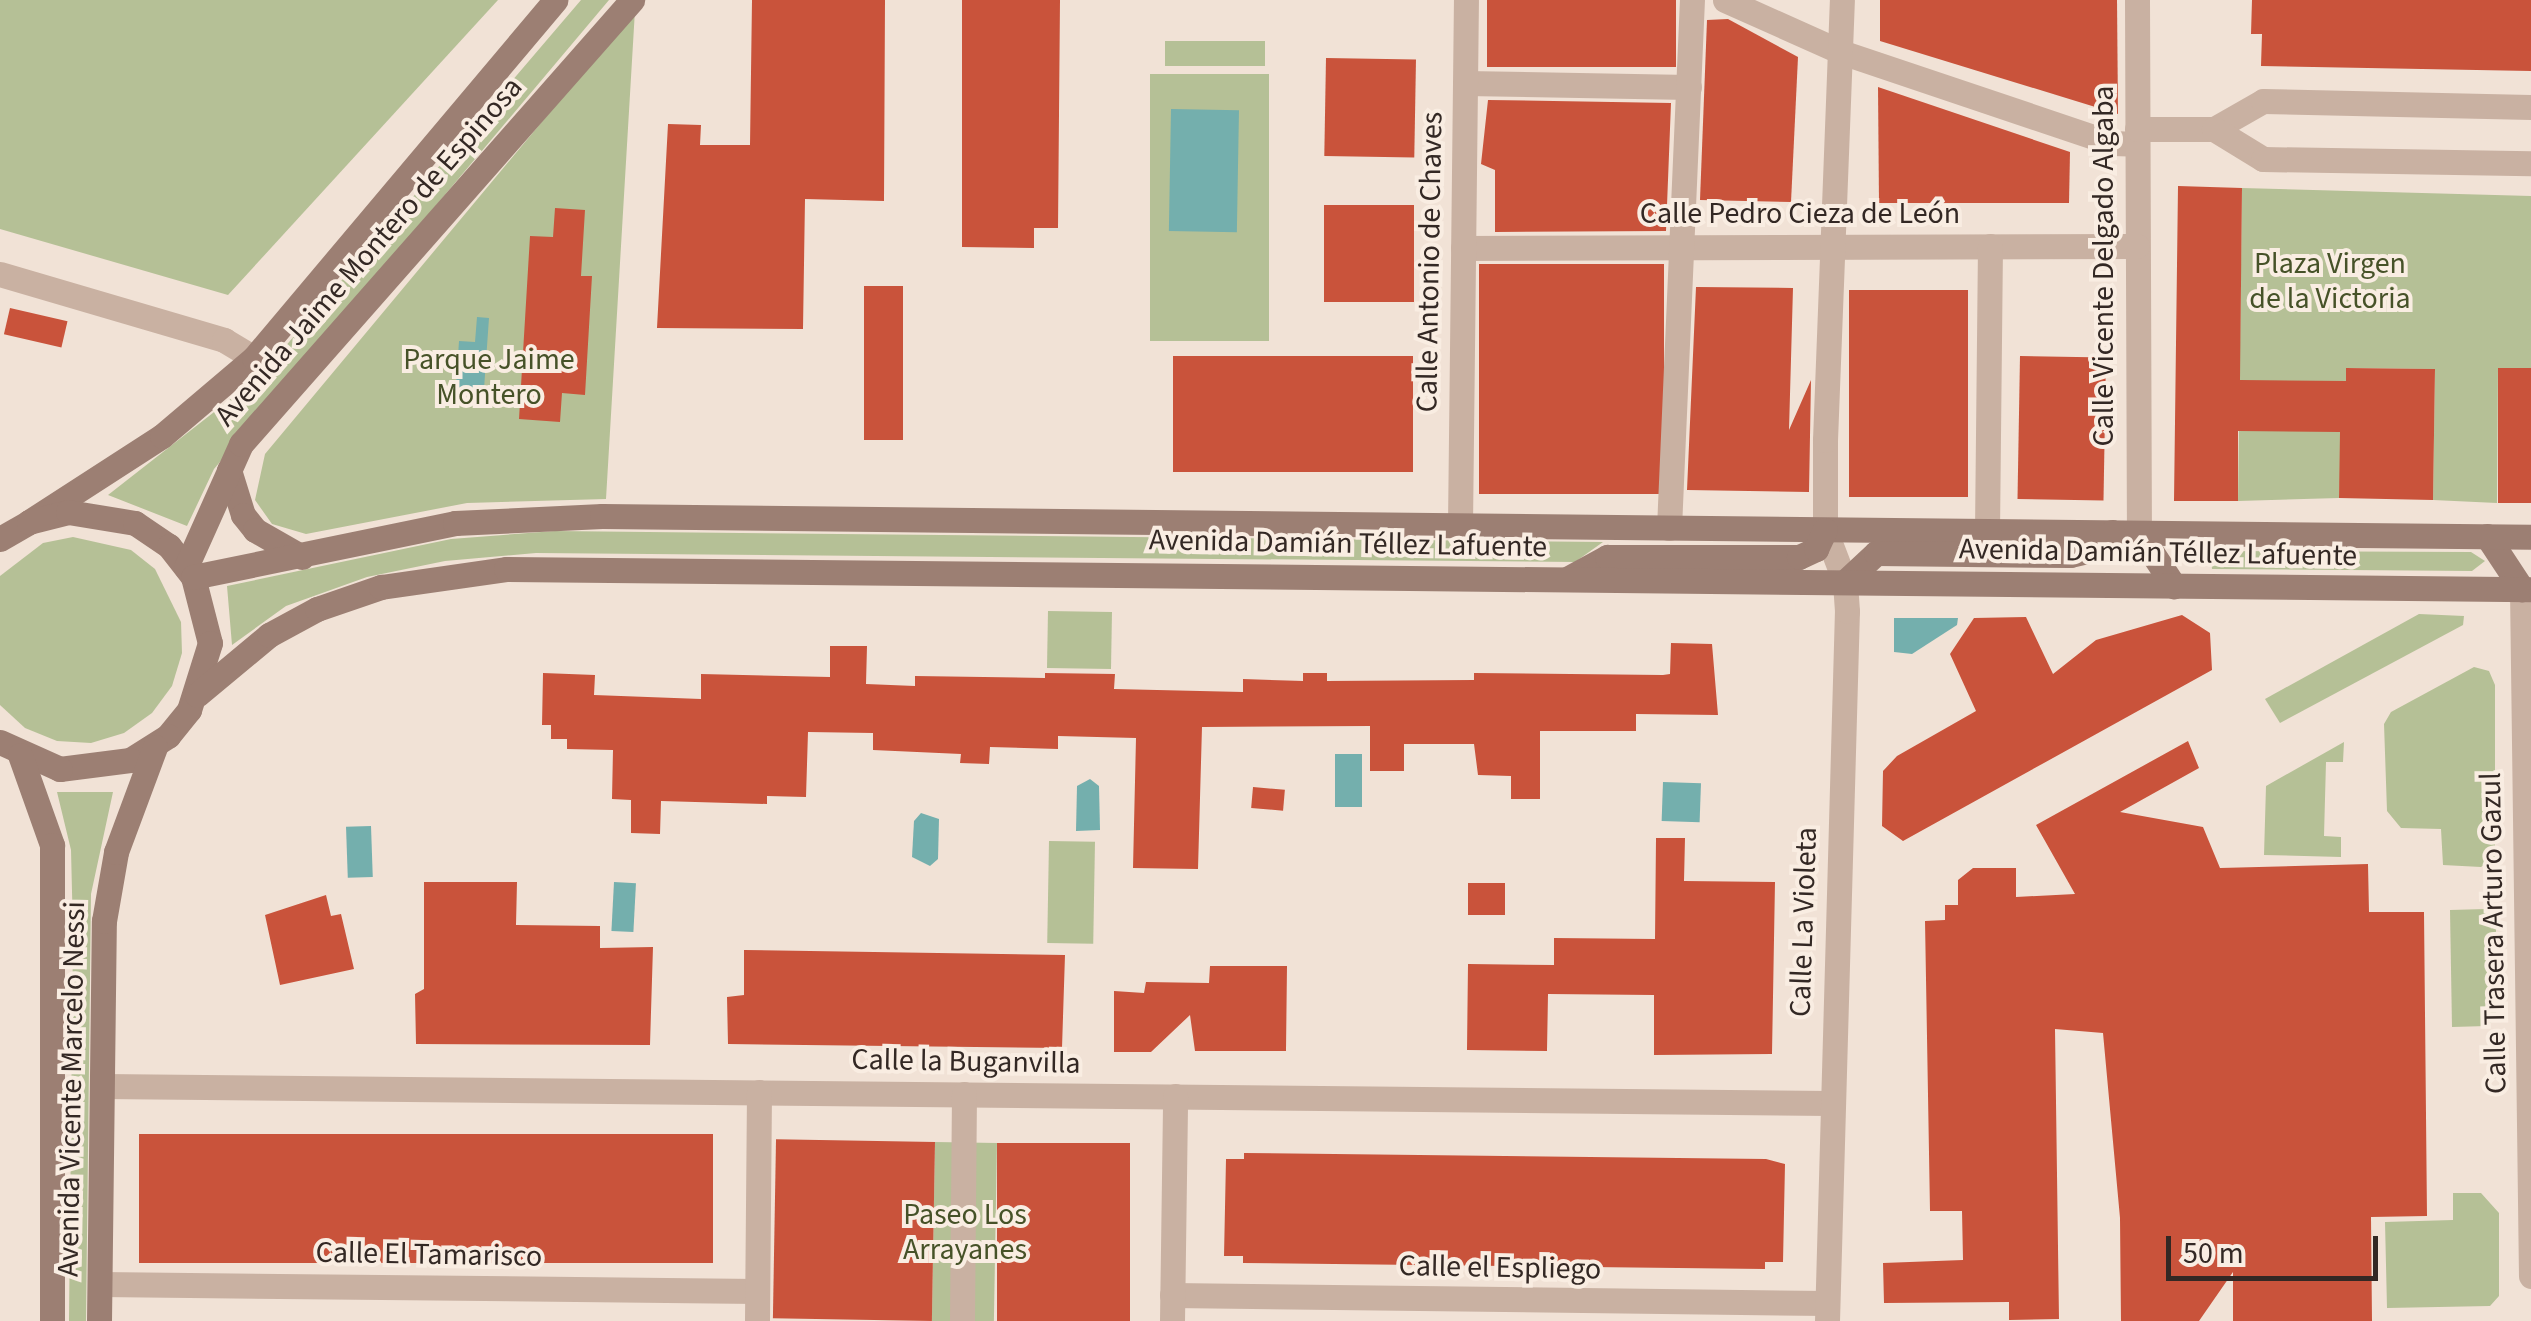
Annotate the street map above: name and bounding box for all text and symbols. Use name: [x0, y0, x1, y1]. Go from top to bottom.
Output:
street label: Avenida Jaime Montero de Espinosa: [208, 70, 530, 434]
street label: Calle Vicente Delgado Algaba: [2086, 86, 2122, 446]
street label: Calle Antonio de Chaves: [1409, 111, 1451, 413]
street label: Calle Pedro Cieza de León: [1640, 196, 1960, 232]
park label: Plaza Virgen de la Victoria: [2249, 246, 2411, 316]
park label: Parque Jaime Montero: [403, 342, 575, 412]
street label: Avenida Damián Téllez Lafuente: [1149, 523, 1547, 565]
street label: Avenida Damián Téllez Lafuente: [1959, 532, 2357, 574]
street label: Calle Trasera Arturo Gazul: [2473, 772, 2515, 1094]
street label: Calle La Violeta: [1783, 826, 1825, 1018]
street label: Avenida Vicente Marcelo Nessi: [51, 901, 93, 1277]
street label: Calle la Buganvilla: [851, 1042, 1081, 1082]
park label: Paseo Los Arrayanes: [903, 1197, 1027, 1268]
scale bar: [2171, 1216, 2384, 1278]
text: 50 m: [2183, 1232, 2244, 1275]
street label: Calle El Tamarisco: [315, 1235, 543, 1275]
street label: Calle el Espliego: [1398, 1248, 1602, 1288]

